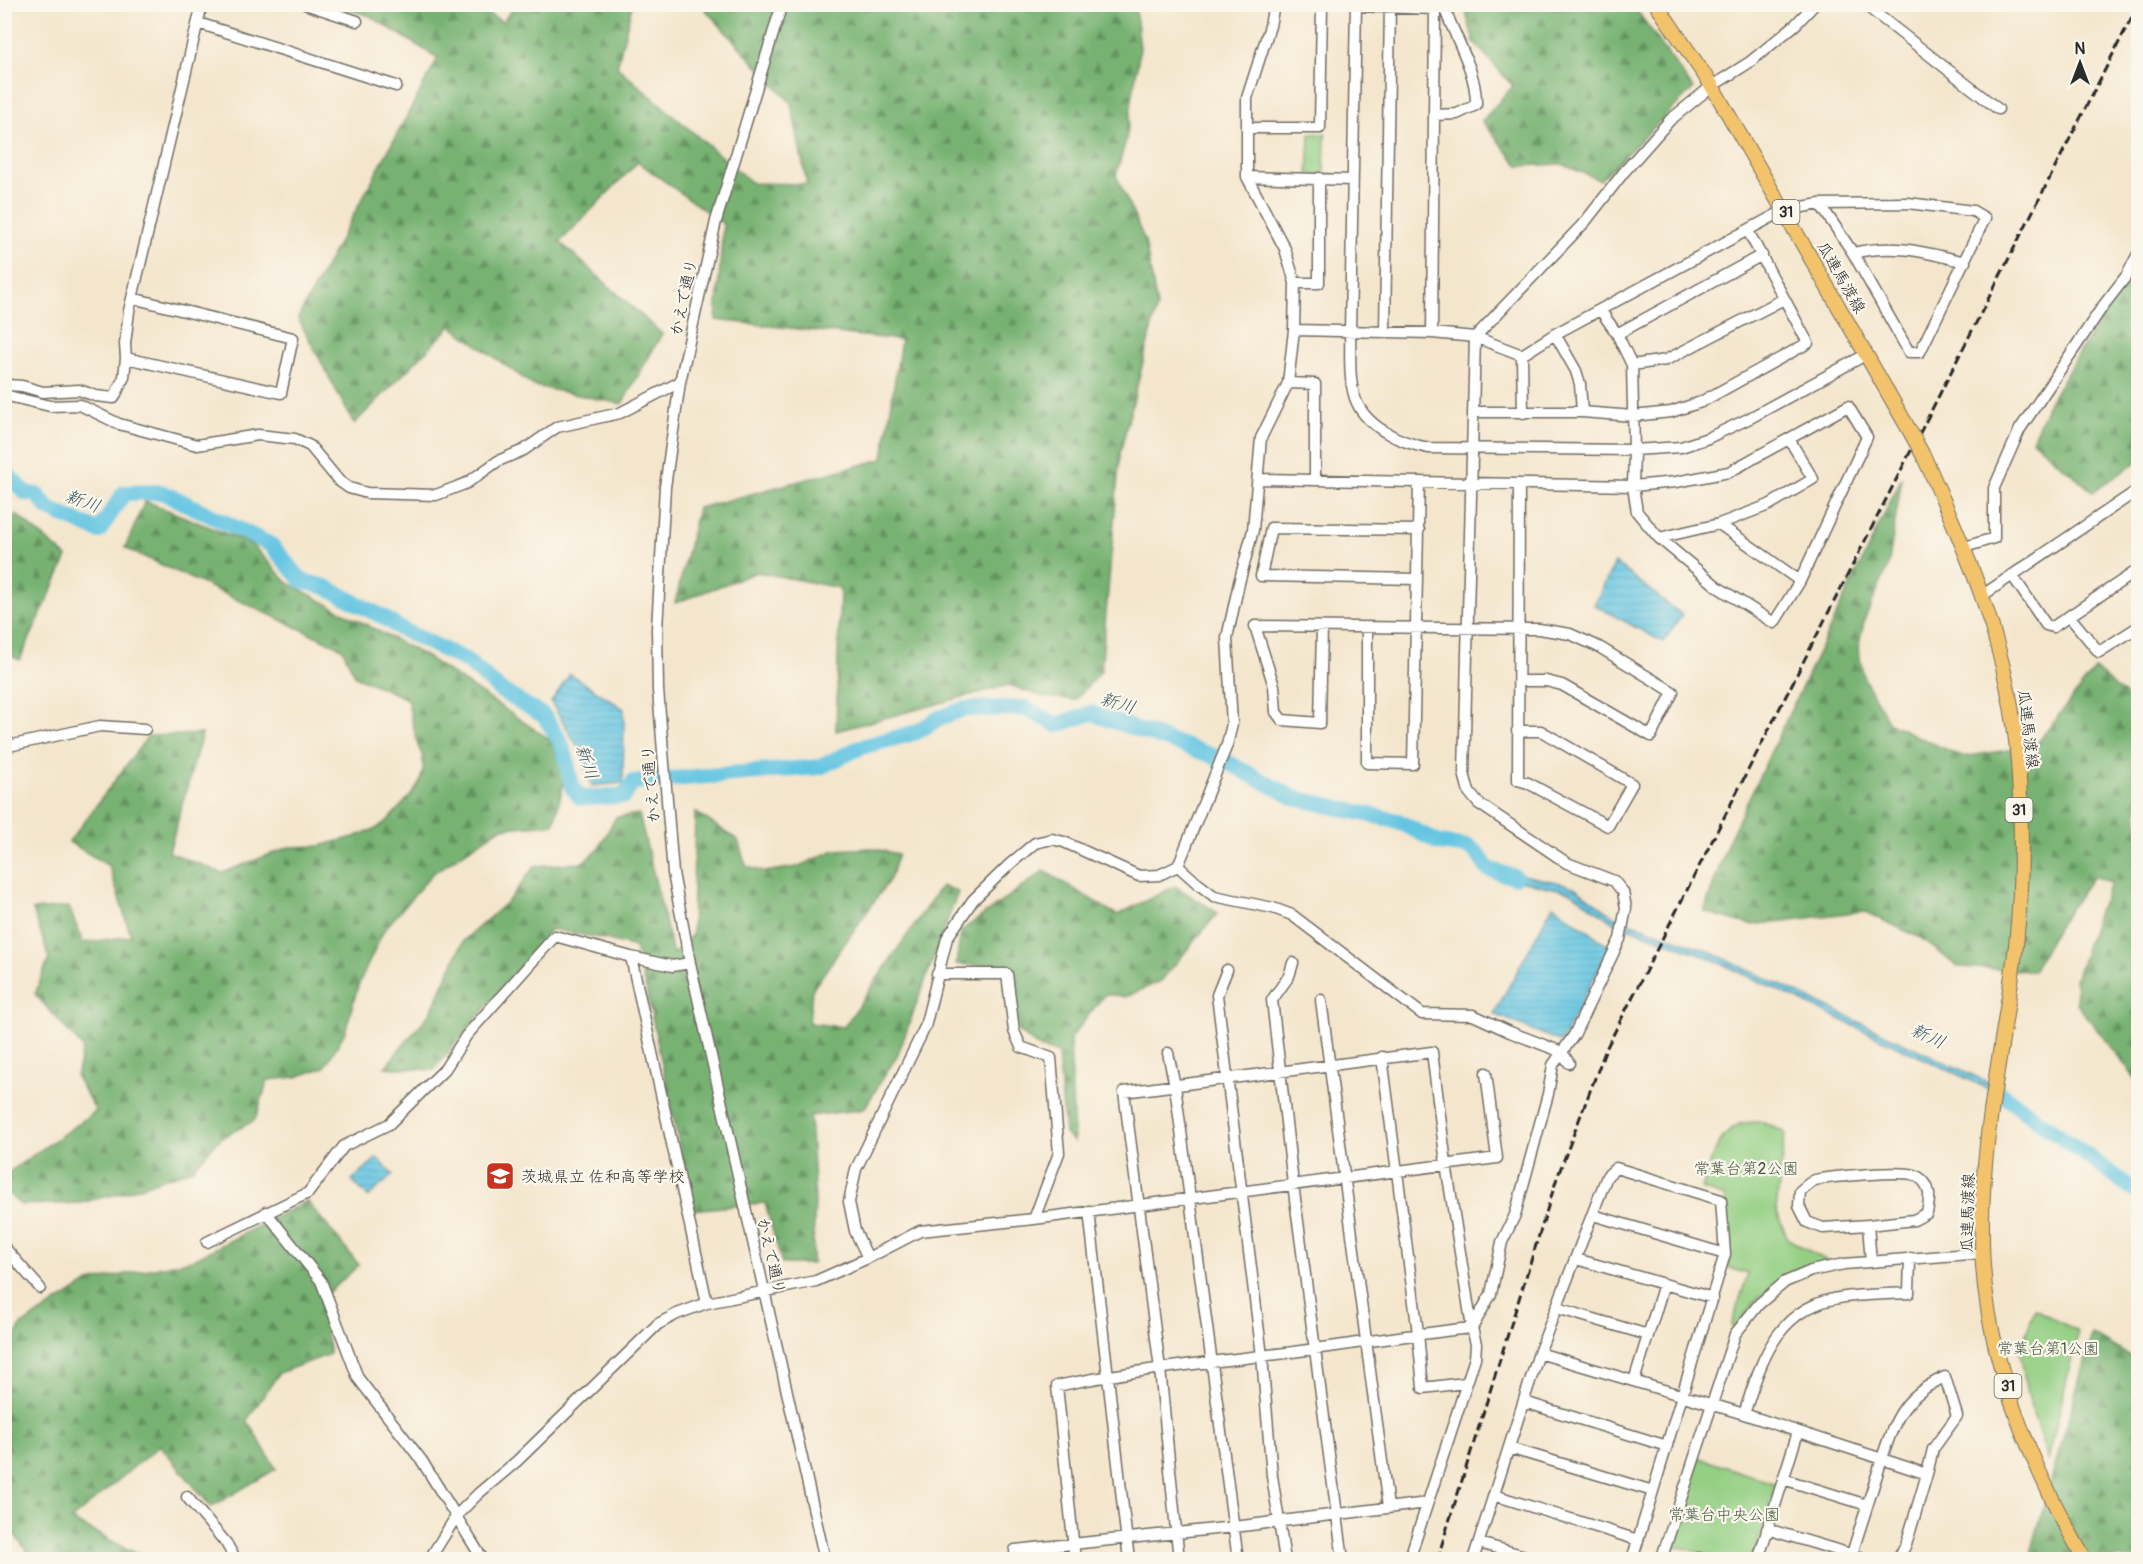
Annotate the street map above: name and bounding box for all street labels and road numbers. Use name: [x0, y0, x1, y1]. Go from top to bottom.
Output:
road number: 31: [1772, 200, 1800, 224]
street label: 瓜連馬渡線: [1812, 238, 1870, 317]
street label: かえで通り: [666, 257, 702, 338]
street label: 瓜連馬渡線: [2013, 688, 2043, 770]
street label: かえで通り: [638, 744, 664, 824]
road number: 31: [2006, 798, 2032, 822]
street label: 瓜連馬渡線: [1957, 1173, 1979, 1253]
street label: かえで通り: [752, 1216, 790, 1297]
road number: 31: [1994, 1374, 2022, 1398]

